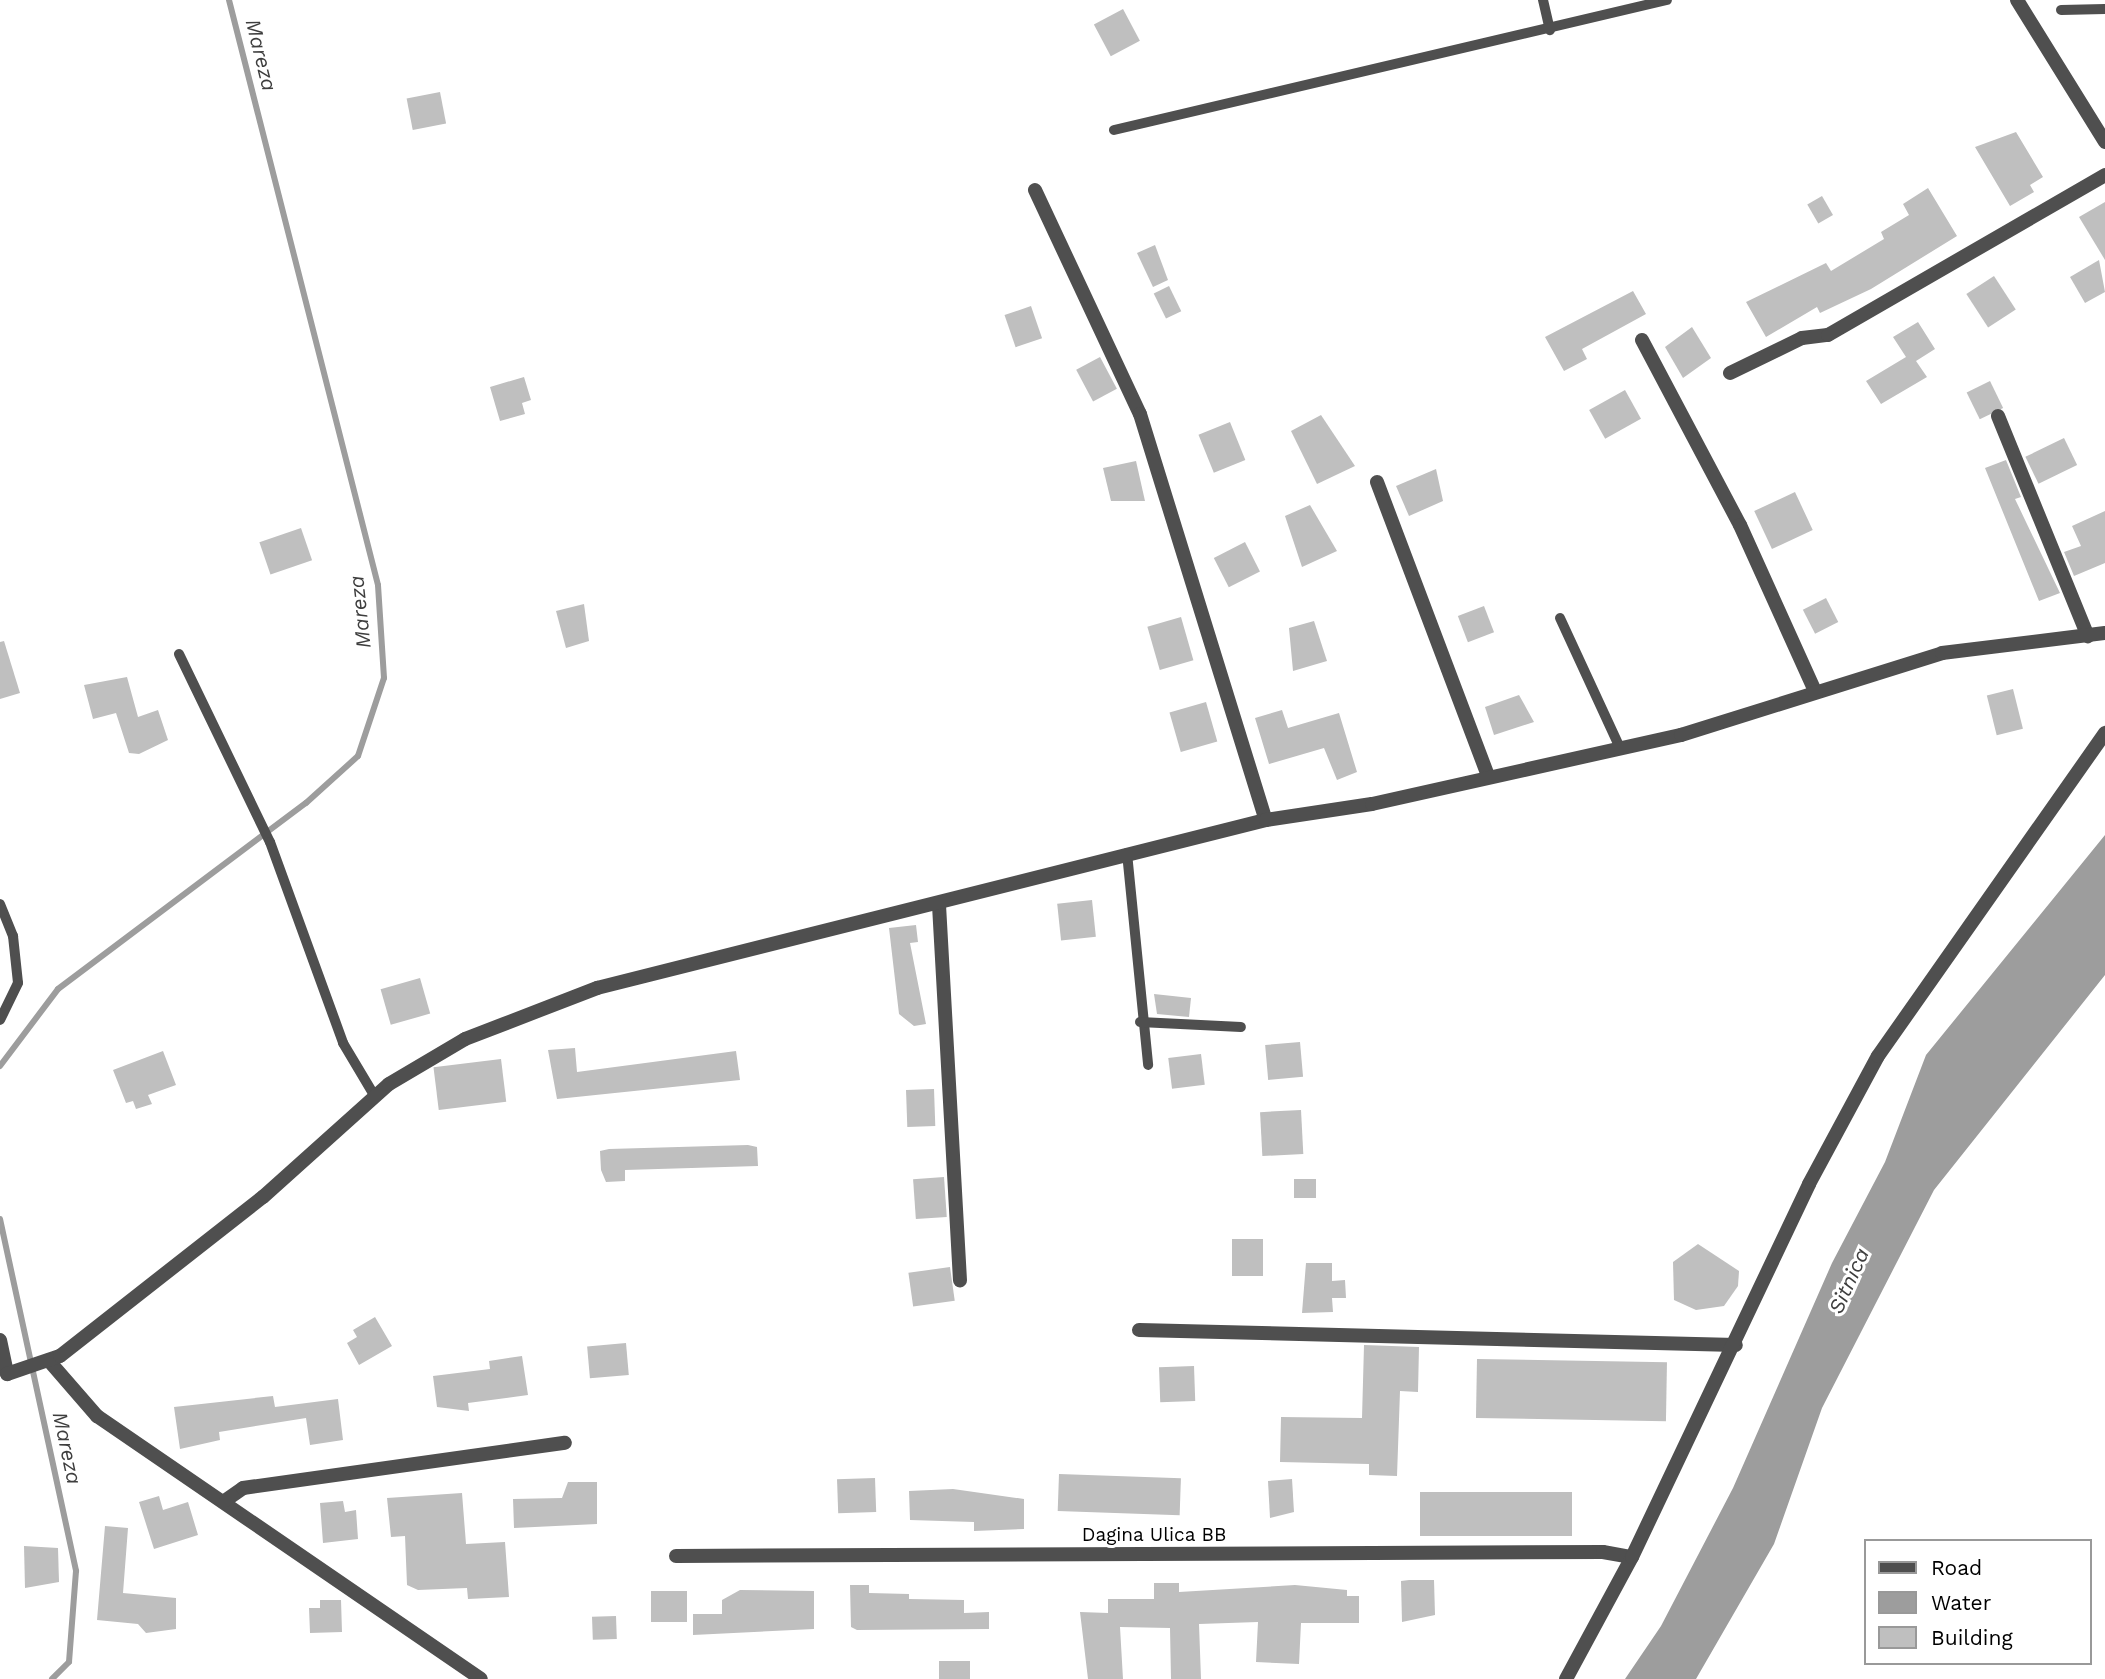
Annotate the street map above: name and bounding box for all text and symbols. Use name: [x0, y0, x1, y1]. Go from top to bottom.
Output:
water label: Mareza: [240, 16, 282, 94]
water label: Mareza: [344, 574, 376, 650]
water label: Sitnica: [1823, 1244, 1875, 1318]
water label: Mareza: [47, 1409, 87, 1487]
street label: Dagina Ulica BB: [1081, 1524, 1227, 1546]
legend: [1864, 1539, 2091, 1665]
text: Road: [1931, 1555, 1982, 1580]
text: Water: [1931, 1590, 1991, 1615]
text: Building: [1931, 1625, 2013, 1650]

